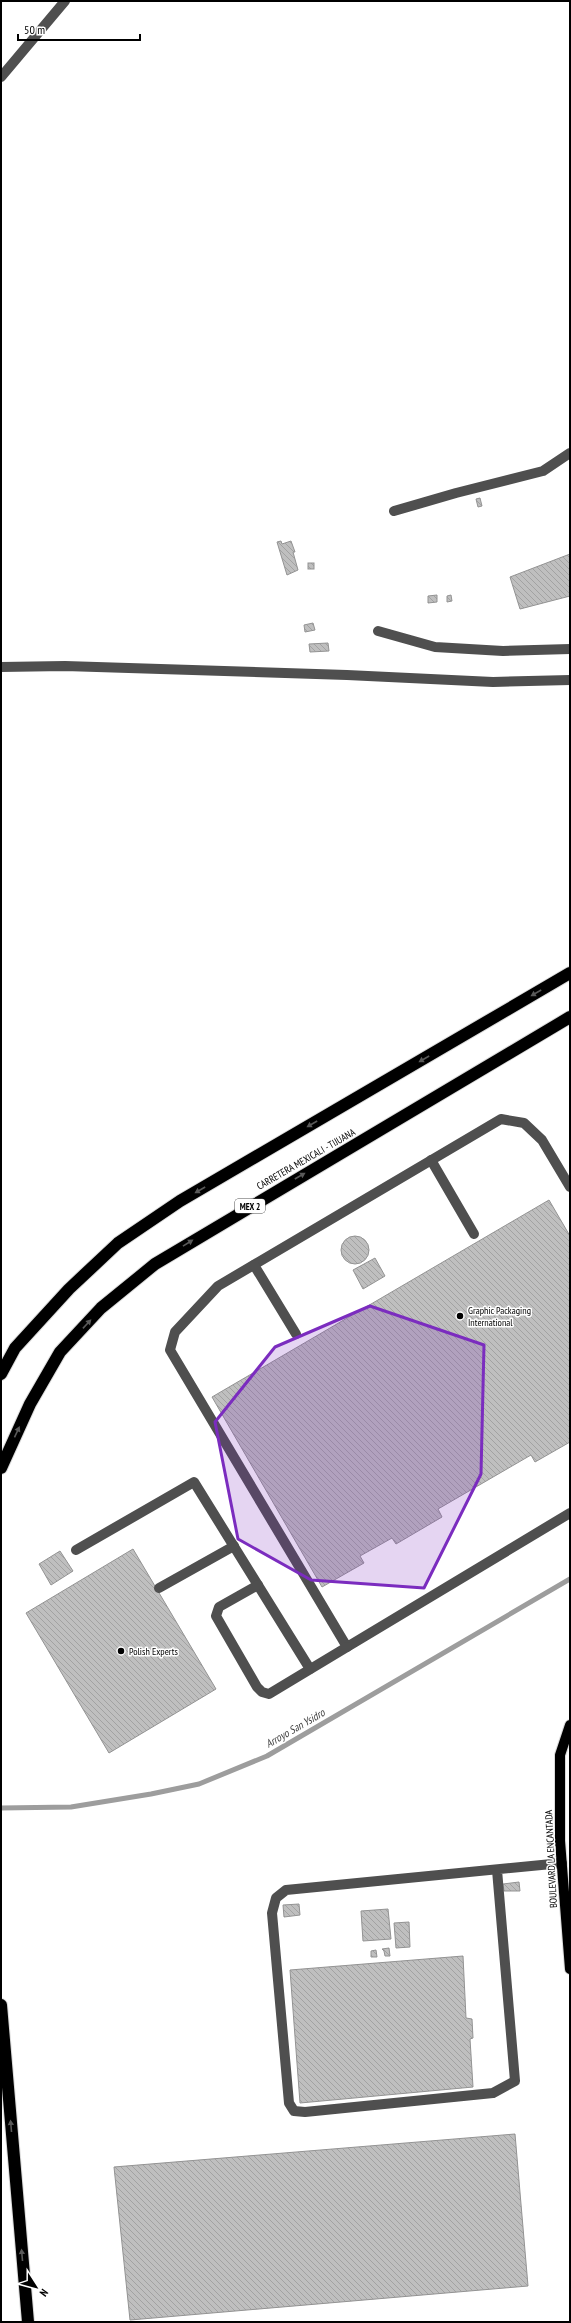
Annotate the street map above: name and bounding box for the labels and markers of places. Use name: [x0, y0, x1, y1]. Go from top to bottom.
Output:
place label: Graphic Packaging International: [468, 1304, 531, 1329]
marker: Graphic Packaging International: [455, 1311, 465, 1321]
place label: Polish Experts: [129, 1645, 179, 1658]
marker: Polish Experts: [116, 1646, 126, 1656]

